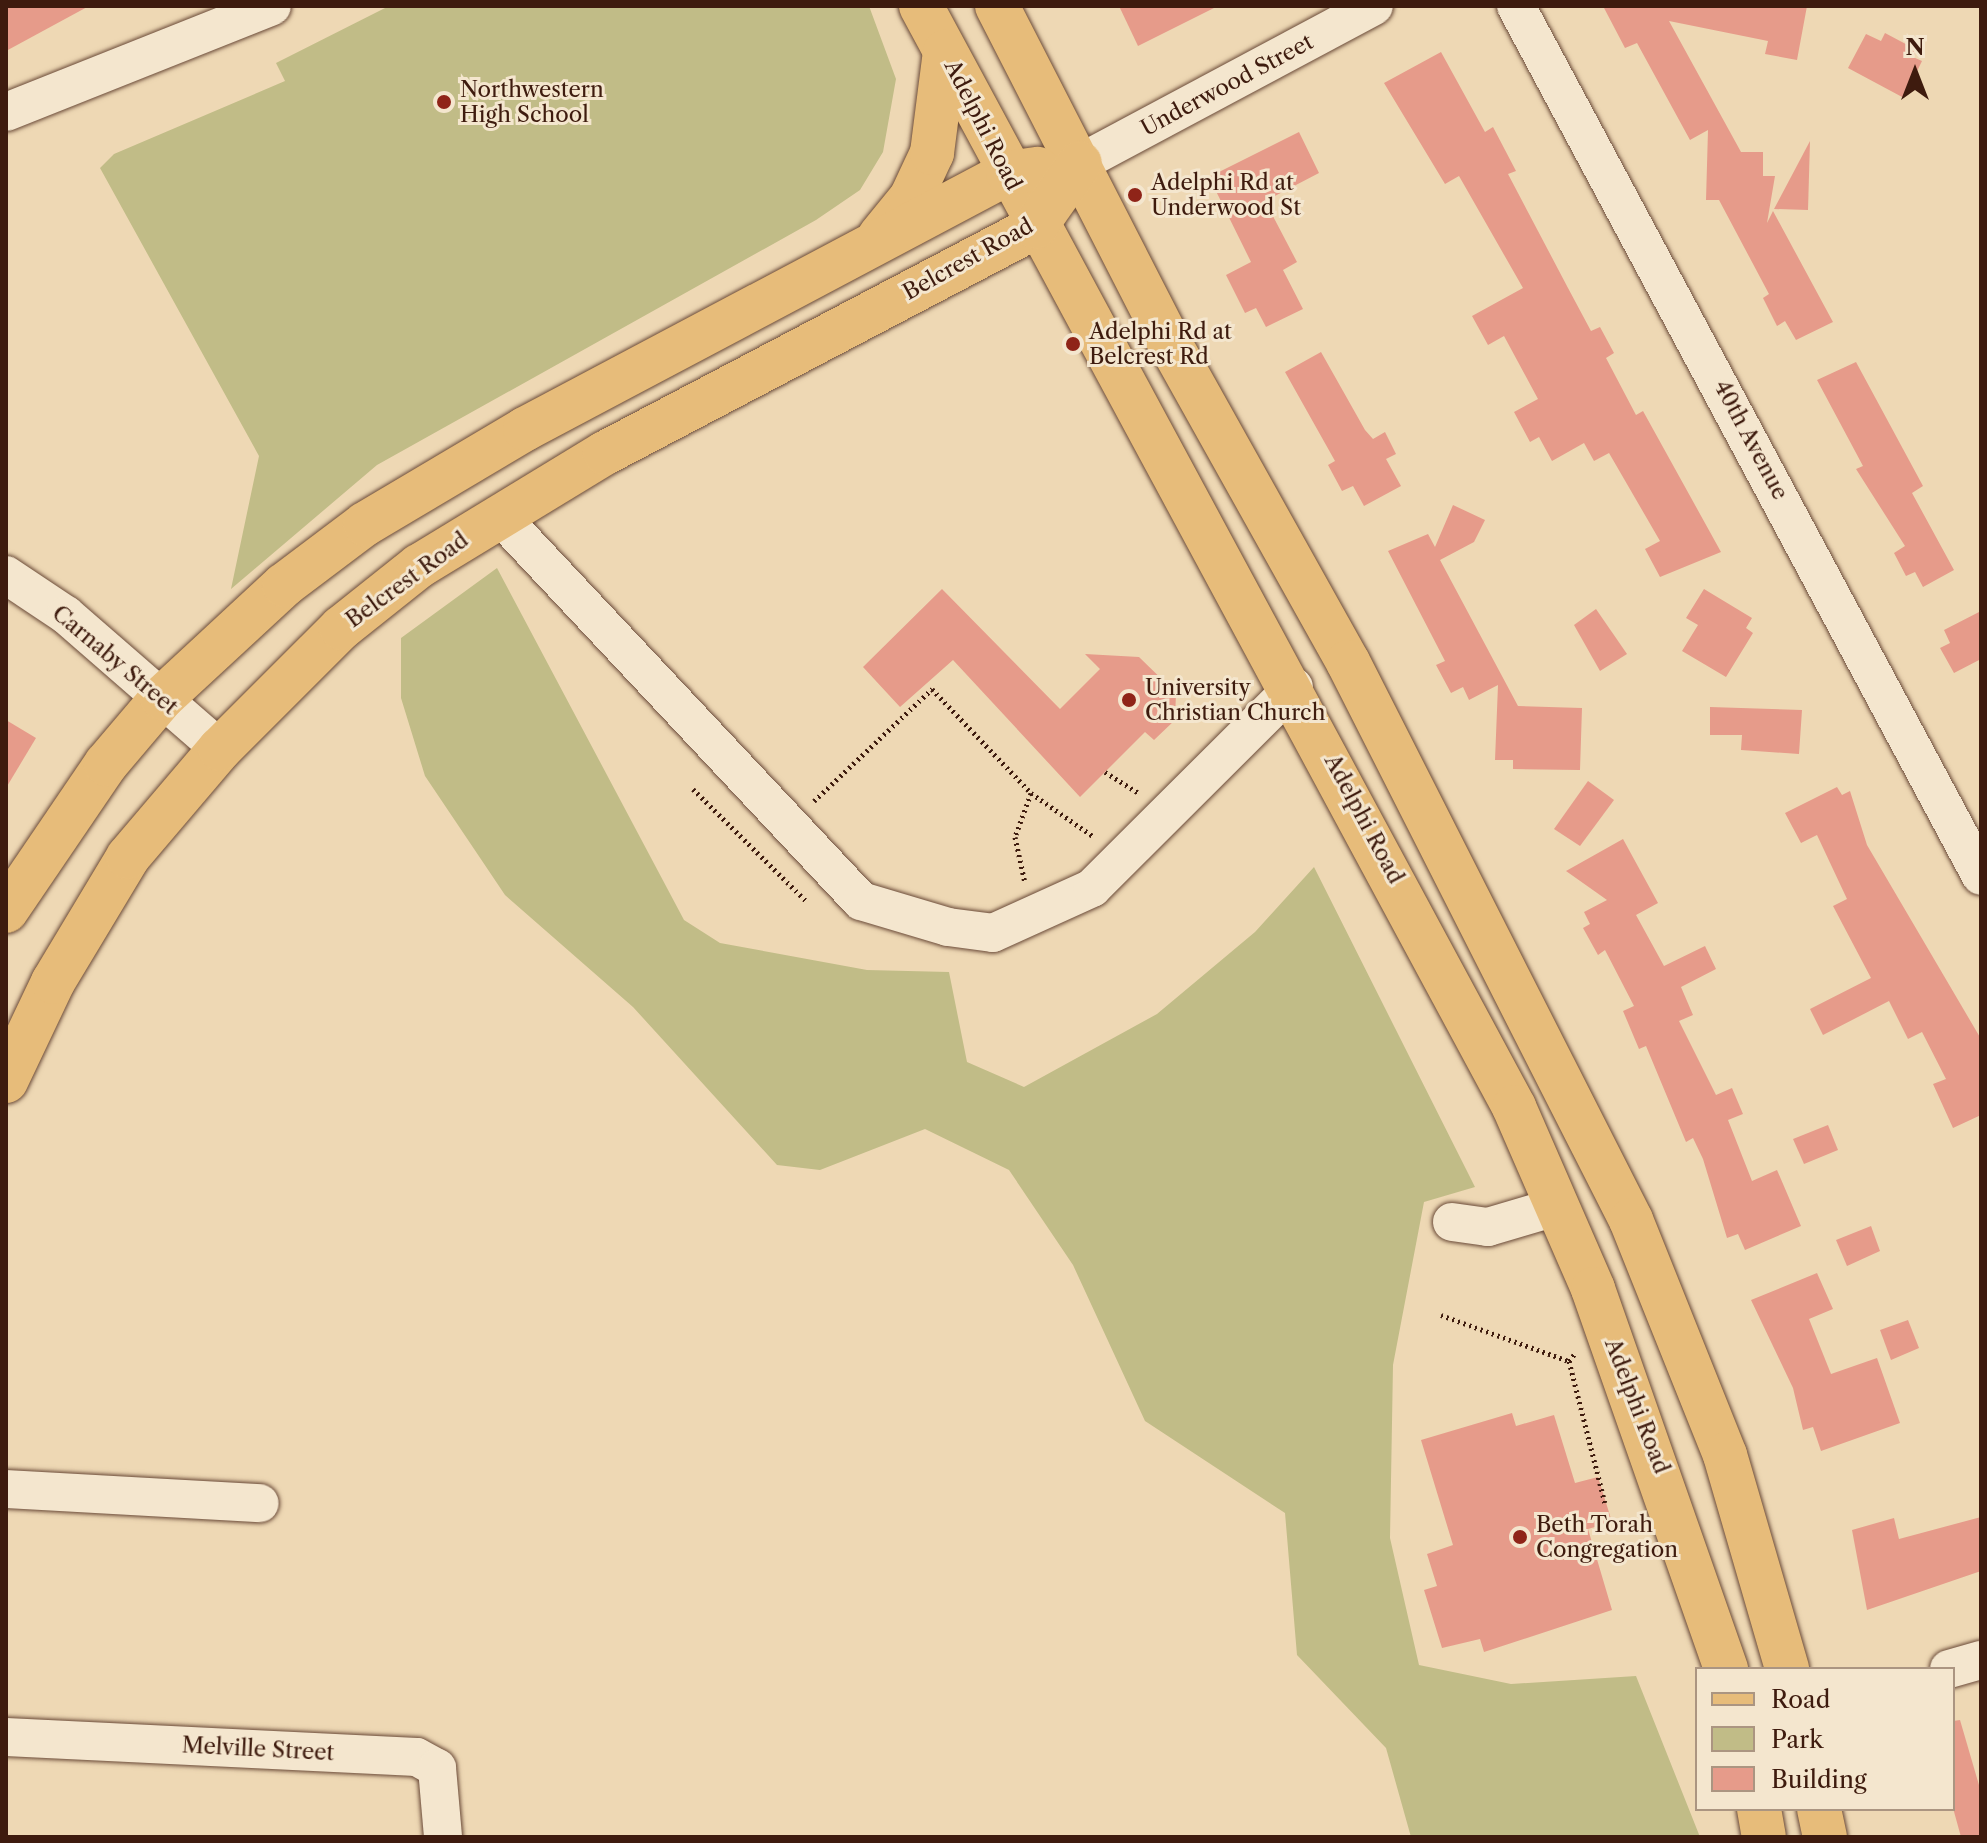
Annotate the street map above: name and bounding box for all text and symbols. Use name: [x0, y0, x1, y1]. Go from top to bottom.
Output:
street label: Underwood Street: [1136, 28, 1318, 142]
north arrow: [1875, 32, 1955, 112]
text: N: [1905, 34, 1925, 61]
street label: Adelphi Road: [939, 56, 1027, 194]
place label: Northwestern High School: [460, 76, 604, 128]
marker: Northwestern High School: [435, 93, 453, 111]
place label: Adelphi Rd at Underwood St: [1151, 169, 1301, 220]
marker: Adelphi Rd at Underwood St: [1126, 186, 1144, 204]
street label: Belcrest Road: [898, 212, 1038, 306]
place label: Adelphi Rd at Belcrest Rd: [1089, 318, 1232, 370]
marker: Adelphi Rd at Belcrest Rd: [1064, 335, 1082, 353]
street label: 40th Avenue: [1708, 375, 1794, 505]
street label: Belcrest Road: [341, 527, 473, 633]
street label: Carnaby Street: [47, 600, 183, 720]
place label: University Christian Church: [1145, 674, 1325, 726]
marker: University Christian Church: [1120, 691, 1138, 709]
street label: Adelphi Road: [1319, 750, 1409, 888]
street label: Adelphi Road: [1599, 1335, 1675, 1477]
place label: Beth Torah Congregation: [1536, 1511, 1678, 1562]
marker: Beth Torah Congregation: [1511, 1528, 1529, 1546]
legend: [1695, 1667, 1955, 1811]
text: Road: [1771, 1685, 1830, 1714]
text: Park: [1771, 1725, 1823, 1754]
street label: Melville Street: [181, 1732, 335, 1766]
text: Building: [1771, 1765, 1867, 1794]

